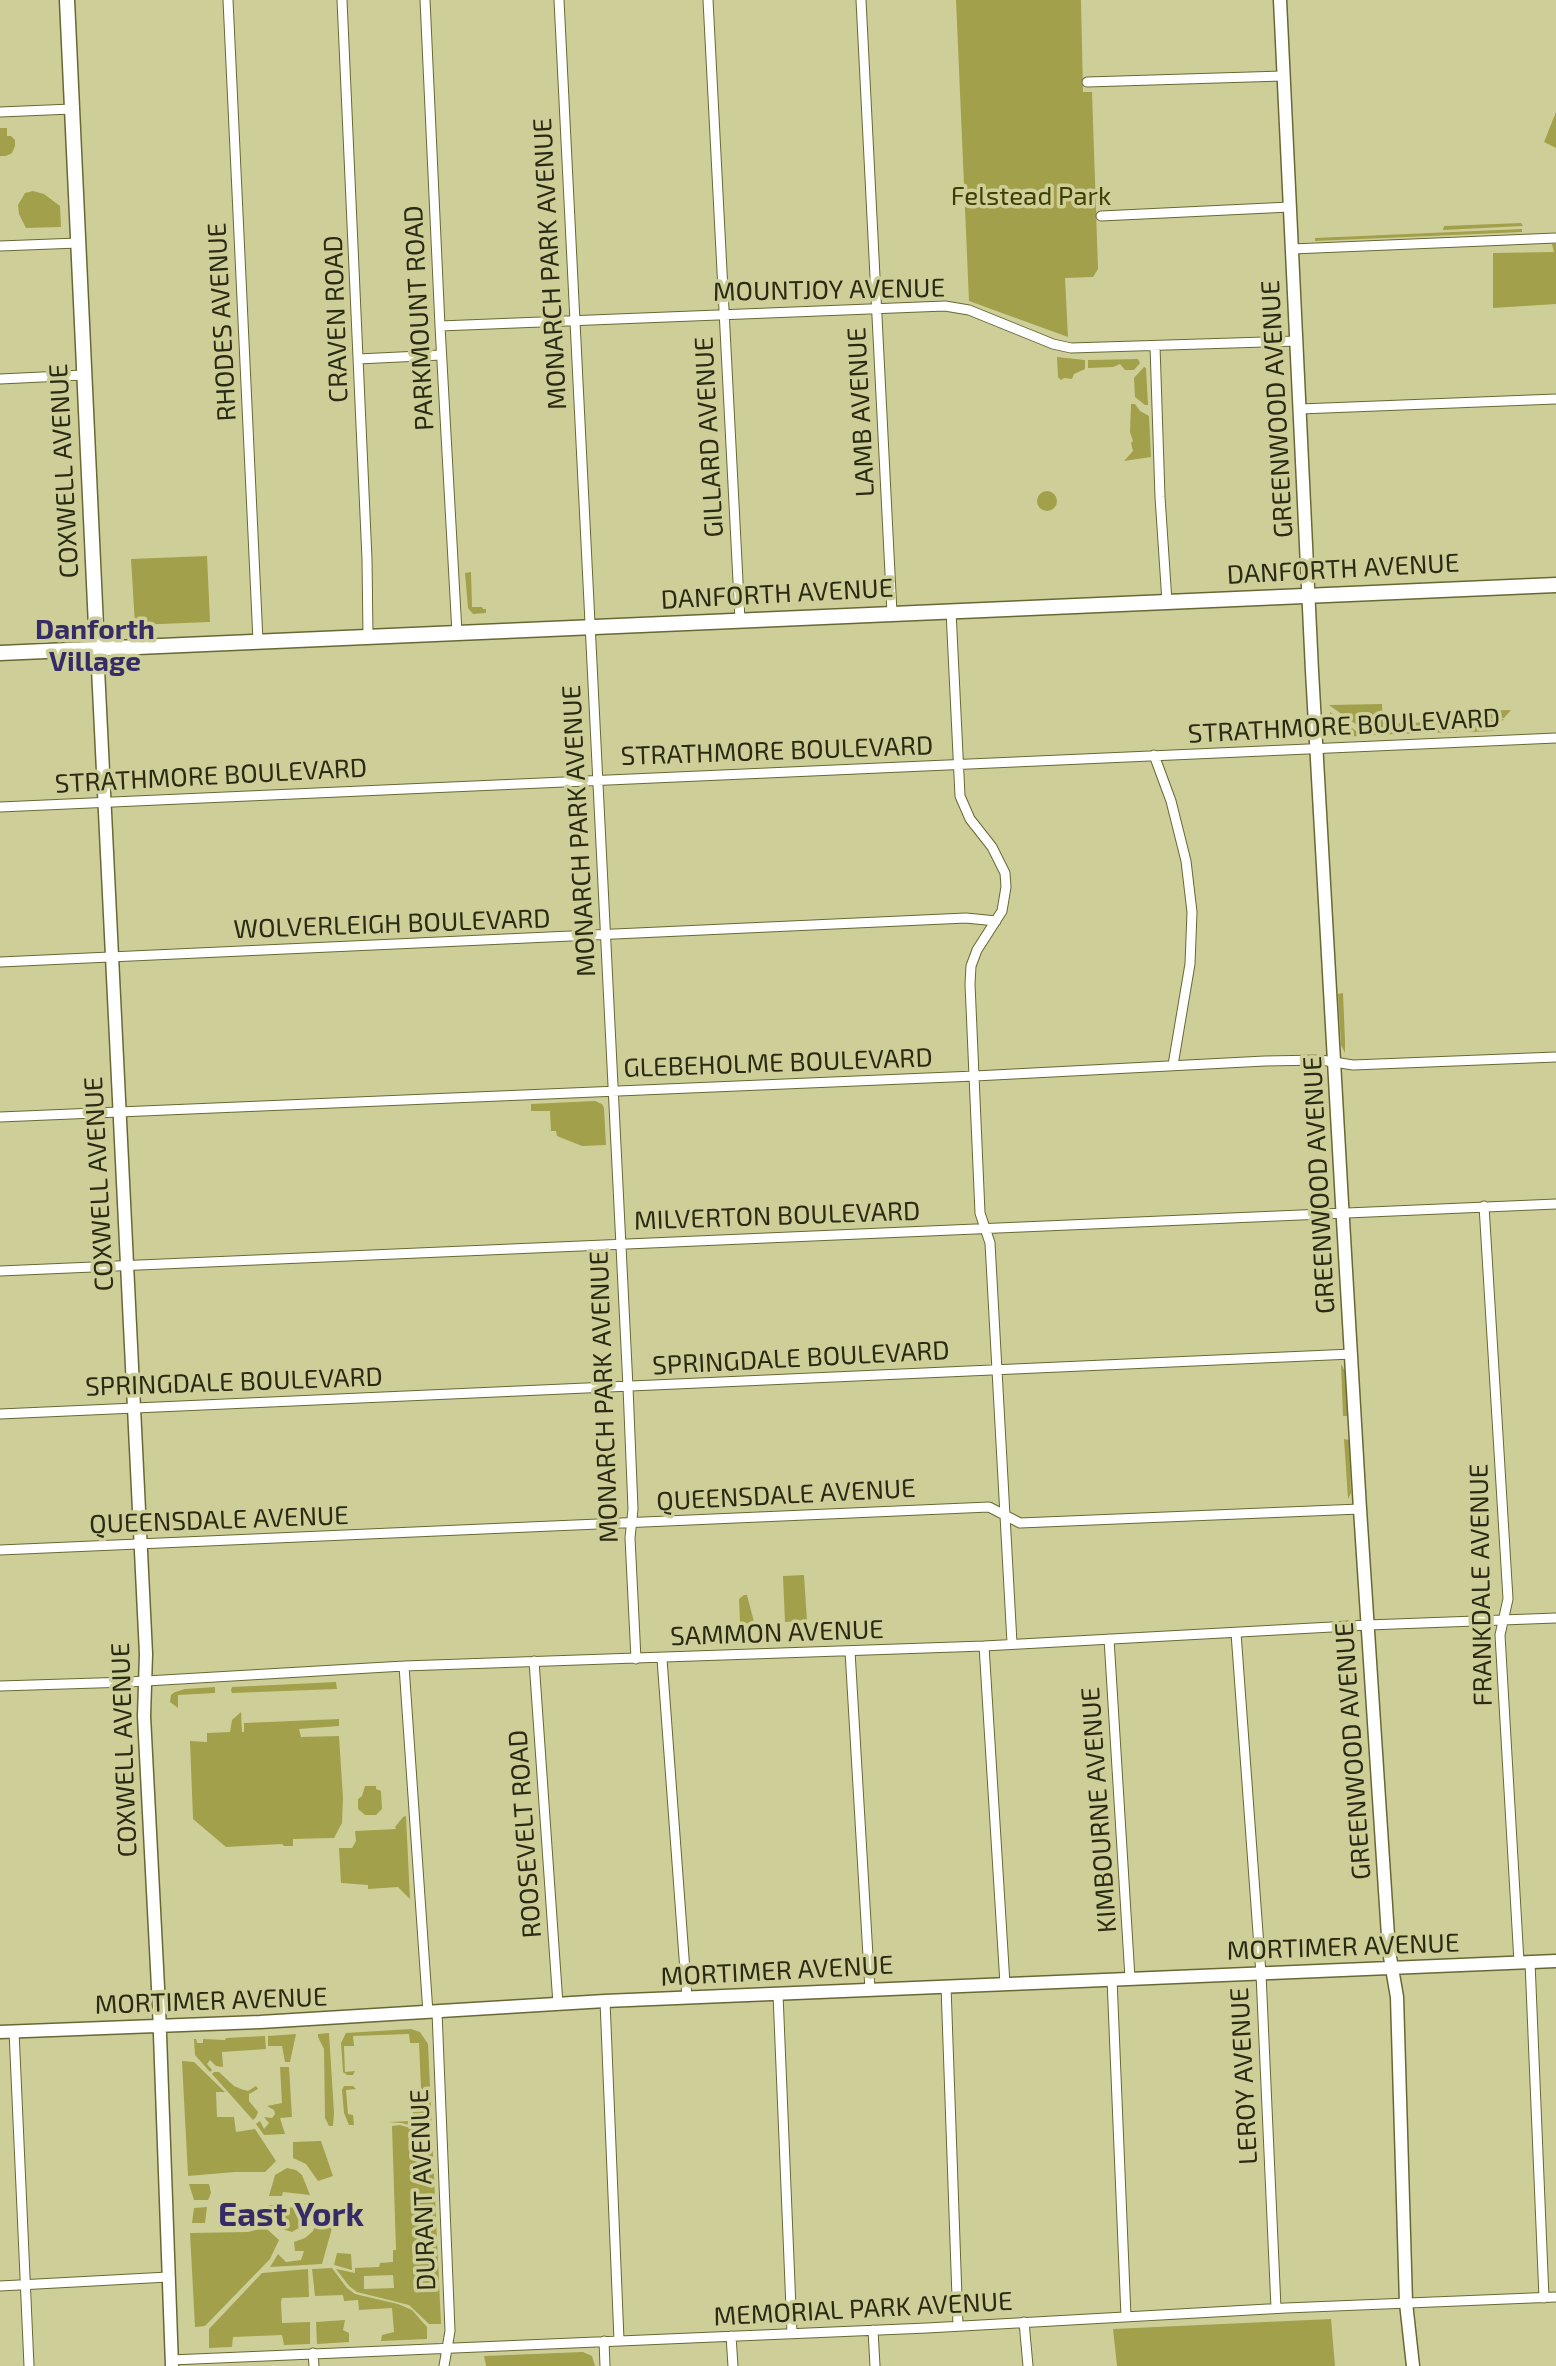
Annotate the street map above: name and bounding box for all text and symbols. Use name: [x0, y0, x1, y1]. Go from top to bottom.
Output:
street label: MONARCH PARK AVENUE: [527, 117, 573, 411]
park label: Felstead Park: [951, 180, 1111, 212]
street label: PARKMOUNT ROAD: [398, 205, 440, 431]
street label: RHODES AVENUE: [201, 222, 243, 422]
street label: CRAVEN ROAD: [317, 235, 355, 403]
street label: MOUNTJOY AVENUE: [713, 272, 945, 308]
street label: GREENWOOD AVENUE: [1255, 279, 1299, 539]
street label: LAMB AVENUE: [841, 326, 881, 498]
street label: GILLARD AVENUE: [688, 336, 730, 538]
street label: COXWELL AVENUE: [43, 363, 85, 579]
street label: DANFORTH AVENUE: [1226, 547, 1460, 591]
street label: DANFORTH AVENUE: [660, 572, 894, 616]
district label: Danforth Village: [35, 613, 155, 679]
street label: MONARCH PARK AVENUE: [556, 684, 602, 978]
street label: STRATHMORE BOULEVARD: [1187, 702, 1501, 750]
street label: STRATHMORE BOULEVARD: [620, 730, 934, 772]
street label: STRATHMORE BOULEVARD: [54, 752, 368, 800]
street label: WOLVERLEIGH BOULEVARD: [233, 903, 551, 945]
street label: GLEBEHOLME BOULEVARD: [623, 1042, 933, 1084]
street label: GREENWOOD AVENUE: [1297, 1055, 1341, 1315]
street label: COXWELL AVENUE: [78, 1076, 120, 1292]
street label: MILVERTON BOULEVARD: [633, 1195, 921, 1237]
street label: MONARCH PARK AVENUE: [583, 1250, 625, 1544]
street label: SPRINGDALE BOULEVARD: [652, 1335, 950, 1381]
street label: SPRINGDALE BOULEVARD: [85, 1361, 383, 1403]
street label: FRANKDALE AVENUE: [1463, 1463, 1499, 1707]
street label: QUEENSDALE AVENUE: [656, 1473, 916, 1517]
street label: QUEENSDALE AVENUE: [89, 1500, 349, 1540]
street label: SAMMON AVENUE: [670, 1614, 884, 1652]
street label: GREENWOOD AVENUE: [1328, 1621, 1378, 1881]
street label: COXWELL AVENUE: [105, 1642, 143, 1858]
street label: KIMBOURNE AVENUE: [1075, 1686, 1123, 1934]
street label: ROOSEVELT ROAD: [502, 1729, 548, 1939]
street label: MORTIMER AVENUE: [1226, 1927, 1460, 1967]
street label: MORTIMER AVENUE: [660, 1949, 894, 1993]
street label: MORTIMER AVENUE: [94, 1981, 328, 2021]
street label: LEROY AVENUE: [1224, 1987, 1264, 2165]
street label: DURANT AVENUE: [404, 2089, 442, 2291]
district label: East York: [218, 2195, 364, 2235]
street label: MEMORIAL PARK AVENUE: [713, 2286, 1013, 2332]

